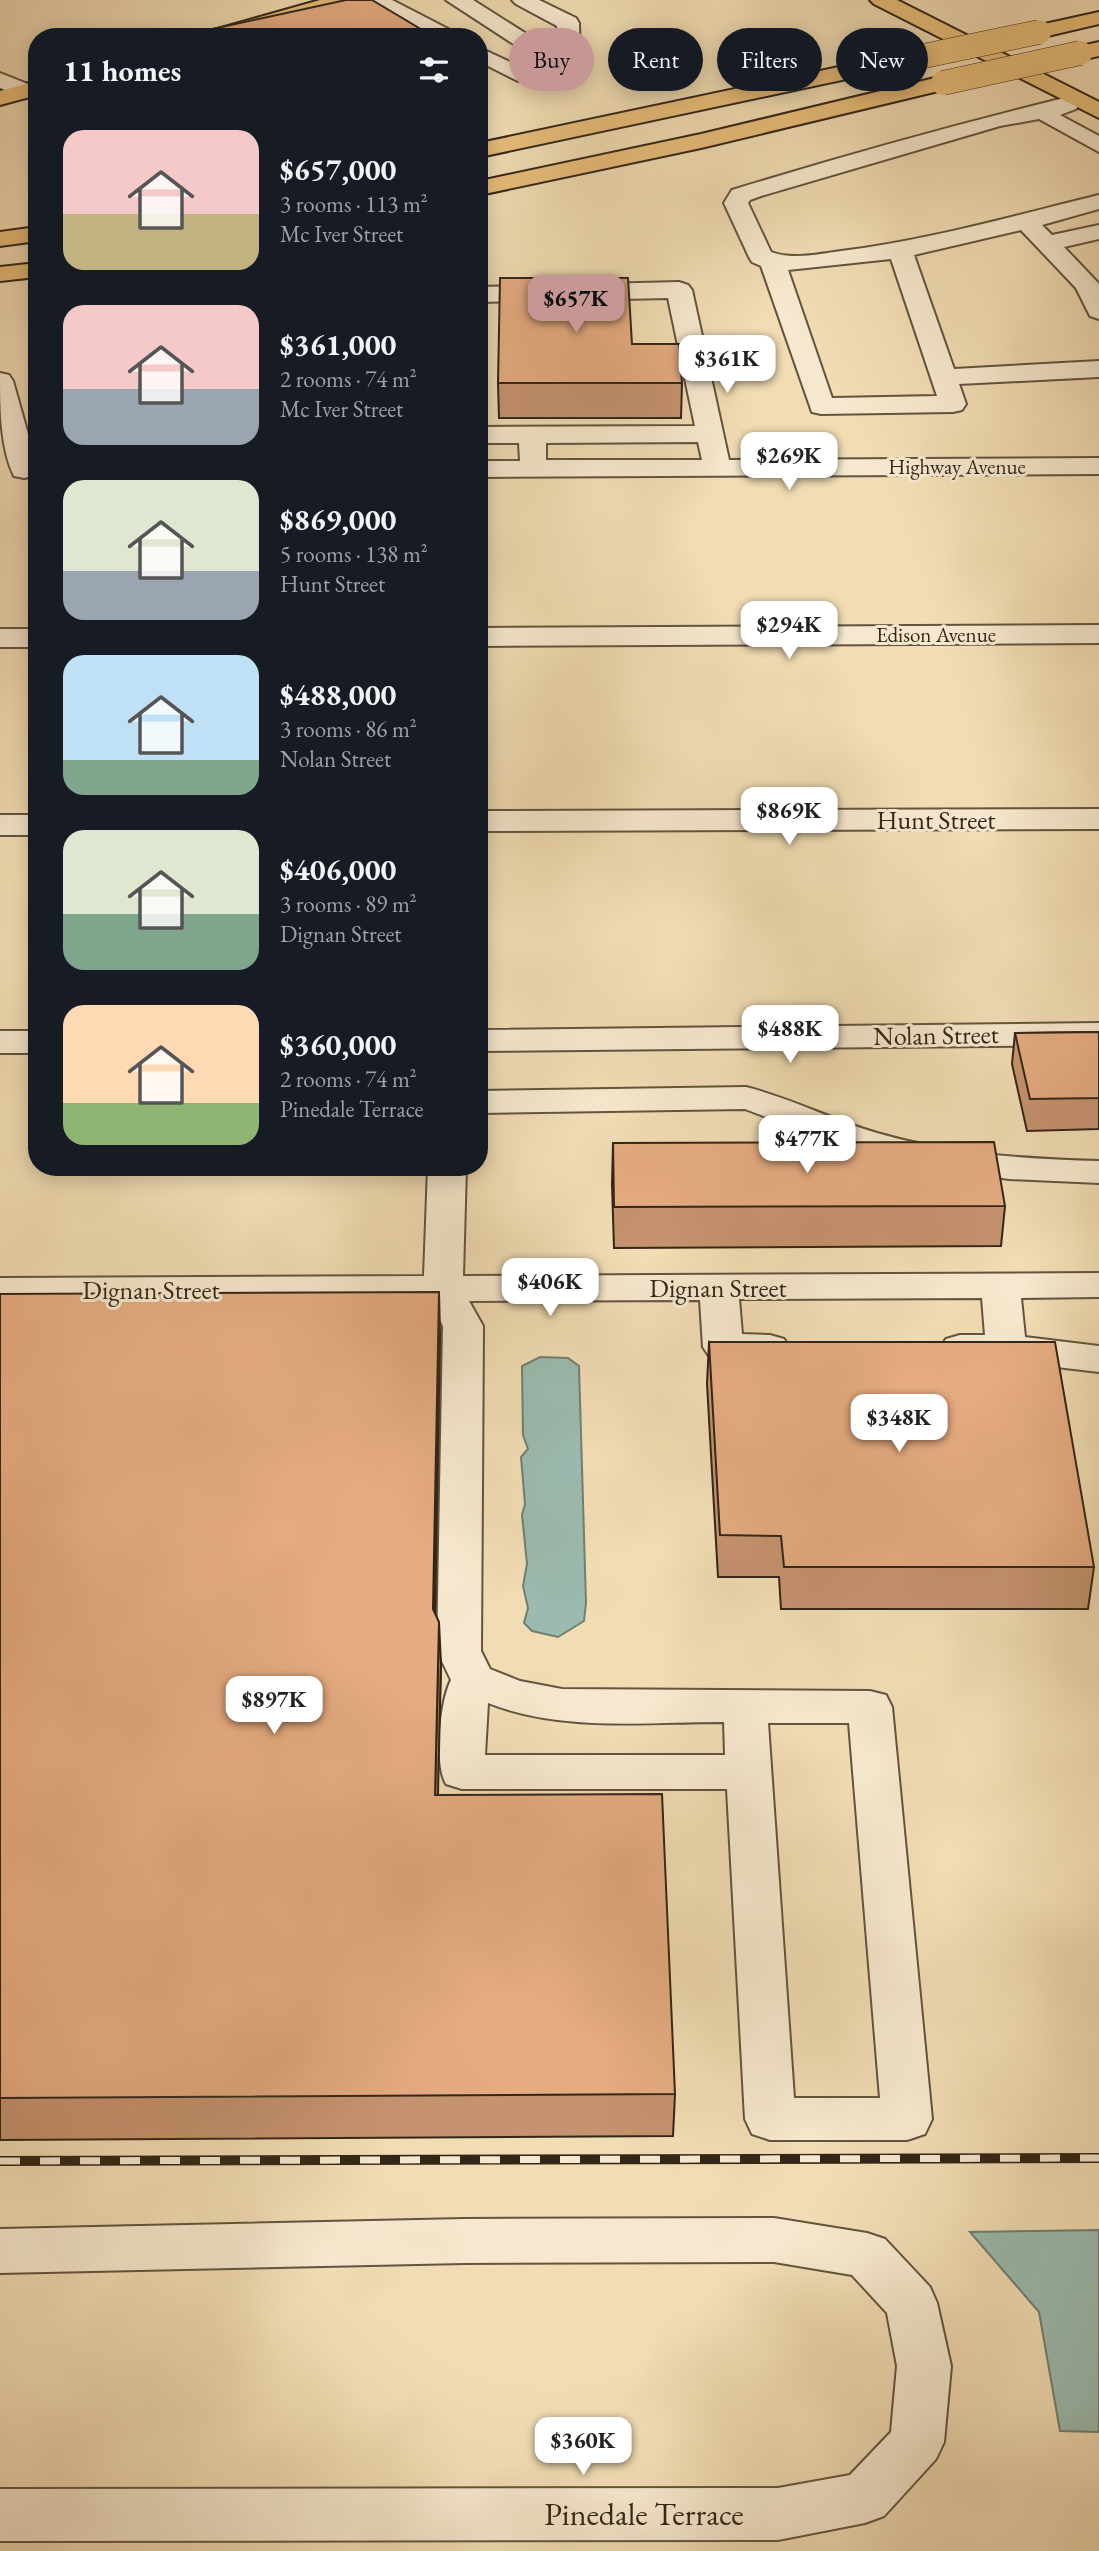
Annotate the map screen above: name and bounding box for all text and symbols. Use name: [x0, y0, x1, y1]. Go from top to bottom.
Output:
chip: Buy: [509, 28, 594, 91]
chip: Rent: [608, 28, 703, 91]
chip: Filters: [717, 28, 822, 91]
chip: New: [836, 28, 928, 91]
text: 11 homes: [63, 51, 181, 90]
icon: filters: [415, 51, 453, 89]
text: $657,000: [280, 150, 396, 189]
icon: home: [119, 158, 203, 242]
text: 3 rooms · 113 m²: [280, 189, 428, 219]
text: Mc Iver Street: [280, 219, 403, 249]
pin: $657K: [527, 276, 625, 335]
text: $657K: [544, 283, 608, 313]
text: $361,000: [280, 325, 396, 364]
icon: home: [119, 333, 203, 417]
pin: $361K: [678, 336, 776, 395]
text: $361K: [695, 343, 759, 373]
text: 2 rooms · 74 m²: [280, 364, 417, 394]
text: Mc Iver Street: [280, 394, 403, 424]
pin: $269K: [740, 433, 838, 492]
text: $269K: [757, 440, 821, 470]
street label: Highway Avenue: [888, 453, 1026, 480]
text: $869,000: [280, 500, 396, 539]
icon: home: [119, 508, 203, 592]
text: 5 rooms · 138 m²: [280, 539, 428, 569]
text: Hunt Street: [280, 569, 385, 599]
pin: $294K: [740, 602, 838, 661]
text: $294K: [757, 609, 821, 639]
street label: Edison Avenue: [876, 621, 996, 648]
text: $488,000: [280, 675, 396, 714]
icon: home: [119, 683, 203, 767]
text: 3 rooms · 86 m²: [280, 714, 417, 744]
text: Nolan Street: [280, 744, 391, 774]
pin: $869K: [740, 788, 838, 847]
text: $869K: [757, 795, 821, 825]
street label: Hunt Street: [877, 803, 995, 837]
text: $406,000: [280, 850, 396, 889]
icon: home: [119, 858, 203, 942]
text: 3 rooms · 89 m²: [280, 889, 417, 919]
text: Dignan Street: [280, 919, 402, 949]
pin: $488K: [741, 1006, 839, 1065]
text: $488K: [758, 1013, 822, 1043]
street label: Nolan Street: [873, 1017, 999, 1053]
text: $360,000: [280, 1025, 396, 1064]
icon: home: [119, 1033, 203, 1117]
text: 2 rooms · 74 m²: [280, 1064, 417, 1094]
text: Pinedale Terrace: [280, 1094, 424, 1124]
pin: $477K: [758, 1116, 856, 1175]
text: $477K: [775, 1123, 839, 1153]
pin: $406K: [501, 1258, 599, 1318]
text: $406K: [518, 1266, 582, 1296]
street label: Dignan Street: [649, 1271, 787, 1305]
street label: Dignan Street: [82, 1273, 220, 1307]
pin: $348K: [850, 1394, 948, 1454]
text: $348K: [867, 1402, 931, 1432]
pin: $897K: [225, 1676, 323, 1736]
text: $897K: [242, 1684, 306, 1714]
pin: $360K: [534, 2418, 632, 2477]
text: $360K: [551, 2425, 615, 2455]
street label: Pinedale Terrace: [544, 2493, 744, 2535]

